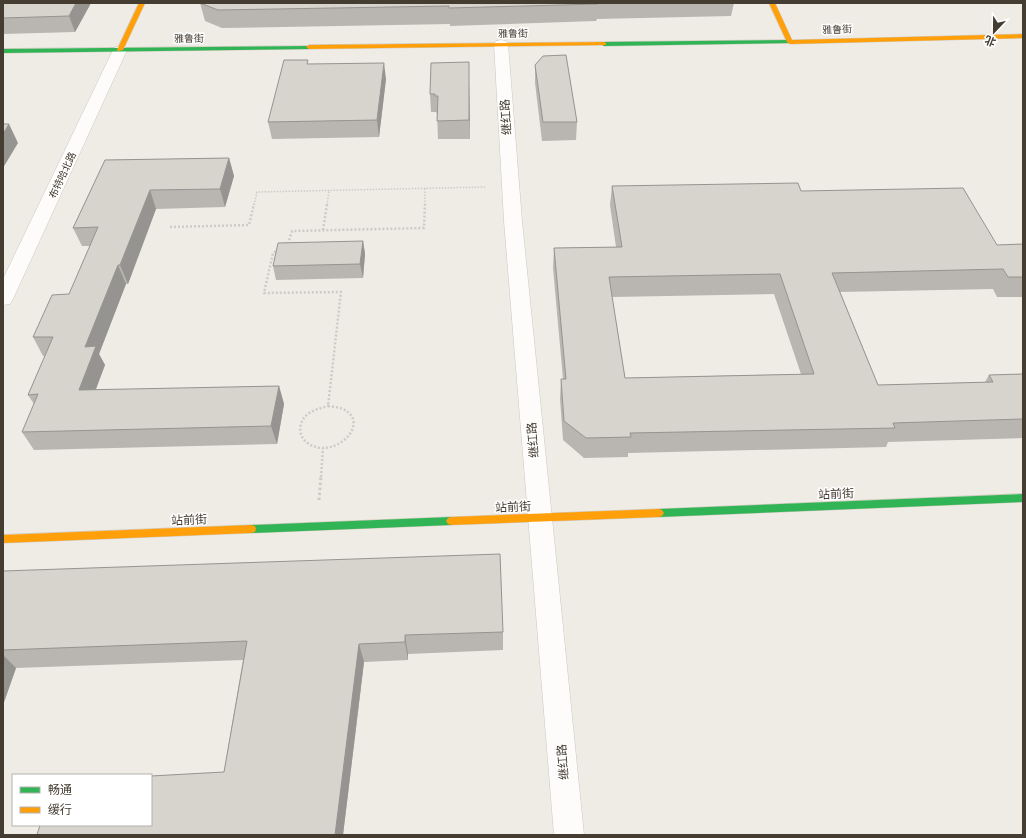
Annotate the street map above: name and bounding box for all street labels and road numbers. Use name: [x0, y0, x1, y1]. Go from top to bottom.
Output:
street label: 雅鲁街: [822, 23, 852, 36]
street label: 雅鲁街: [498, 28, 528, 39]
street label: 雅鲁街: [174, 33, 204, 44]
street label: 继红路: [498, 99, 514, 135]
street label: 布特哈北路: [47, 150, 78, 200]
street label: 继红路: [524, 421, 542, 459]
street label: 站前街: [818, 486, 854, 502]
street label: 站前街: [495, 499, 531, 515]
street label: 站前街: [171, 512, 207, 528]
street label: 继红路: [554, 743, 572, 781]

